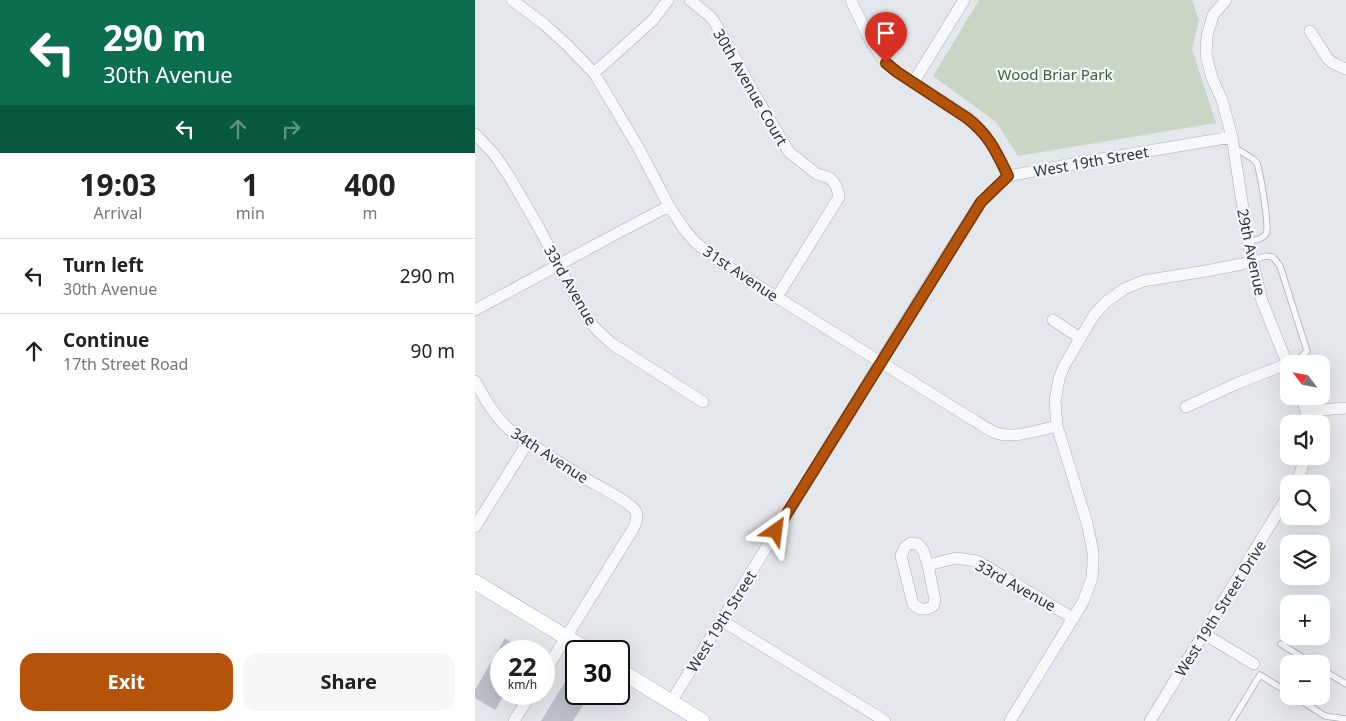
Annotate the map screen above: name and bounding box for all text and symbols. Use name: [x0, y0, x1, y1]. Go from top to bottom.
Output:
pin: [865, 12, 907, 63]
text: 290 m: [103, 14, 206, 61]
icon: arrive: [872, 19, 900, 47]
icon: left: [20, 20, 85, 85]
street label: 30th Avenue Court: [709, 25, 793, 150]
text: 30th Avenue: [103, 59, 233, 89]
park label: Wood Briar Park: [998, 64, 1112, 84]
icon: left: [171, 115, 199, 143]
icon: ahead: [224, 115, 252, 143]
icon: right: [277, 115, 305, 143]
street label: West 19th Street: [1032, 141, 1151, 181]
text: 19:03: [79, 164, 156, 205]
text: 1: [242, 164, 259, 205]
text: 400: [344, 164, 396, 205]
text: Arrival: [93, 202, 142, 224]
text: min: [236, 202, 265, 224]
text: m: [362, 202, 377, 224]
street label: 29th Avenue: [1233, 207, 1271, 297]
street label: 31st Avenue: [700, 241, 782, 305]
street label: 33rd Avenue: [540, 242, 602, 328]
text: Turn left: [63, 252, 144, 278]
icon: left: [20, 262, 48, 290]
text: 290 m: [400, 263, 455, 289]
text: 30th Avenue: [63, 278, 157, 300]
text: Continue: [63, 327, 149, 353]
icon: ahead: [20, 337, 48, 365]
text: 90 m: [411, 338, 455, 364]
text: 17th Street Road: [63, 353, 188, 375]
north arrow: [1280, 355, 1330, 405]
map controls: [1280, 355, 1330, 705]
button: sound: [1280, 415, 1330, 465]
street label: 34th Avenue: [507, 423, 593, 487]
button: search: [1280, 475, 1330, 525]
position arrow: [749, 504, 801, 556]
button: layers: [1280, 535, 1330, 585]
street label: West 19th Street Drive: [1170, 536, 1270, 680]
street label: 33rd Avenue: [972, 555, 1060, 615]
street label: West 19th Street: [682, 566, 761, 676]
button: +: [1280, 595, 1330, 645]
speed limit sign: 30: [565, 640, 630, 705]
text: 22: [508, 649, 537, 683]
button: Exit: [20, 653, 233, 711]
button: Share: [243, 653, 455, 711]
button: −: [1280, 655, 1330, 705]
text: km/h: [508, 676, 537, 693]

